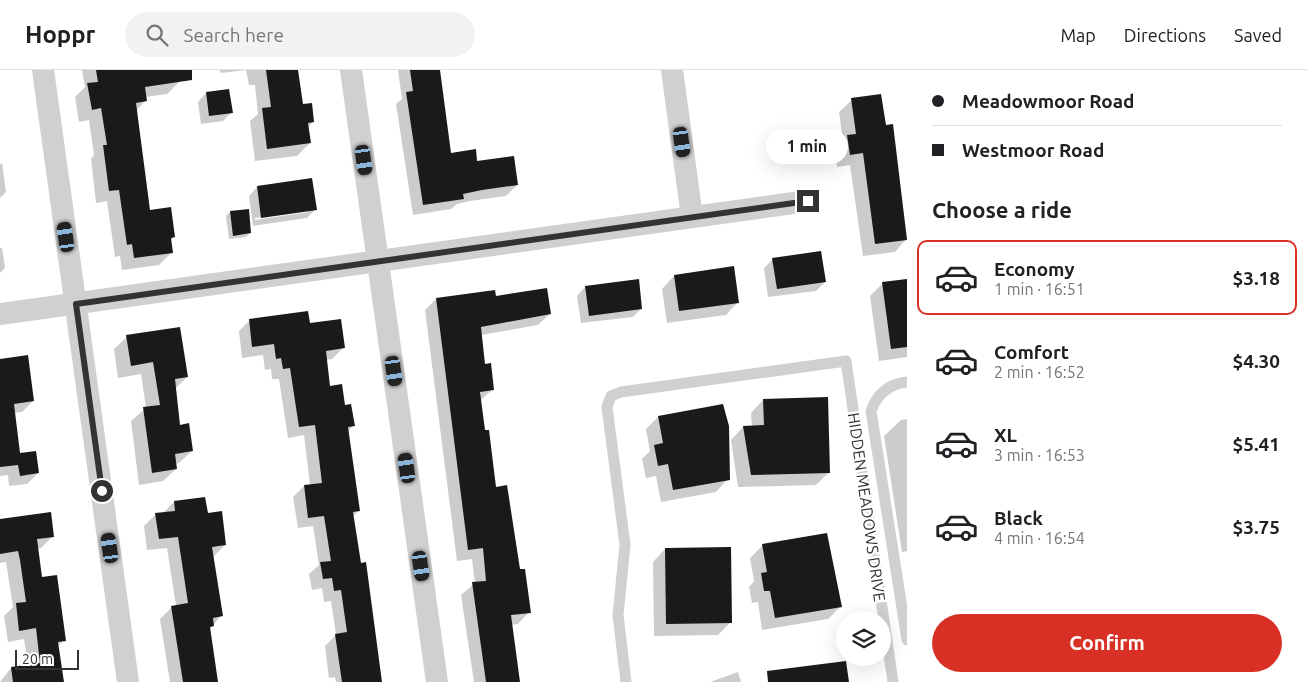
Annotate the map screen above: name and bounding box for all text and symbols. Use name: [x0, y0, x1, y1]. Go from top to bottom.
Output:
search box: [125, 12, 475, 57]
text: Hoppr: [25, 21, 95, 48]
icon: search: [143, 21, 171, 49]
text: Search here: [183, 24, 284, 46]
text: Map: [1060, 25, 1096, 45]
text: Directions: [1124, 25, 1206, 45]
text: Saved: [1234, 25, 1282, 45]
text: Meadowmoor Road: [962, 90, 1134, 112]
car: [672, 126, 691, 158]
callout: 1 min: [767, 128, 849, 164]
text: 1 min: [787, 137, 827, 155]
text: Westmoor Road: [962, 139, 1104, 161]
car: [354, 144, 373, 176]
route end: [797, 190, 819, 212]
text: Choose a ride: [932, 197, 1072, 222]
car: [56, 221, 75, 253]
icon: car: [934, 255, 979, 300]
text: Economy: [994, 258, 1075, 280]
text: $3.18: [1232, 267, 1280, 289]
text: 1 min · 16:51: [994, 280, 1085, 298]
icon: car: [934, 338, 979, 383]
text: Comfort: [994, 341, 1069, 363]
text: $4.30: [1232, 350, 1280, 372]
car: [384, 355, 403, 387]
text: 2 min · 16:52: [994, 363, 1085, 381]
street label: HIDDEN MEADOWS DRIVE: [845, 411, 889, 603]
icon: car: [934, 421, 979, 466]
text: XL: [994, 424, 1017, 446]
text: $5.41: [1232, 433, 1280, 455]
text: 3 min · 16:53: [994, 446, 1085, 464]
car: [397, 452, 416, 484]
route start: [91, 480, 113, 502]
icon: car: [934, 504, 979, 549]
text: Black: [994, 507, 1043, 529]
text: $3.75: [1232, 516, 1280, 538]
text: 4 min · 16:54: [994, 529, 1085, 547]
car: [100, 532, 119, 564]
car: [411, 550, 430, 582]
map controls: [836, 611, 891, 666]
button: layers: [836, 611, 891, 666]
button: Confirm: [932, 614, 1282, 672]
scale bar: [15, 647, 79, 670]
text: 20 m: [22, 651, 53, 667]

